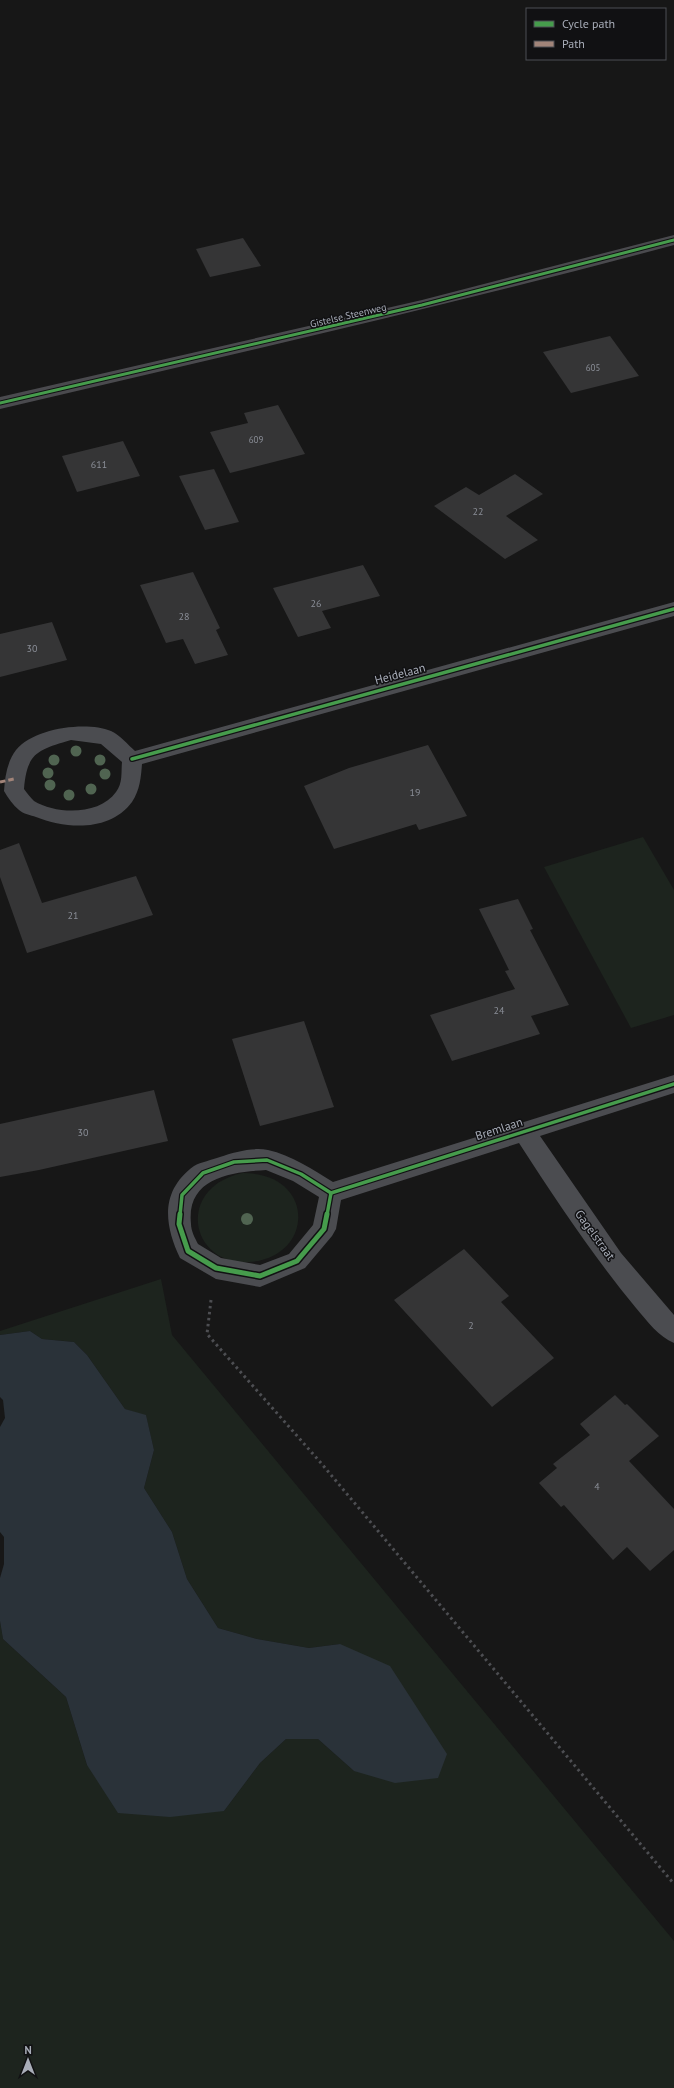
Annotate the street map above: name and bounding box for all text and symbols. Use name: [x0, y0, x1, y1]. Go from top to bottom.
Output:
legend: [526, 8, 666, 60]
text: Cycle path: [562, 16, 615, 31]
text: Path: [562, 36, 585, 51]
street label: Gistelse Steenweg: [309, 300, 388, 331]
house number: 605: [586, 362, 600, 373]
house number: 609: [249, 434, 263, 445]
house number: 611: [91, 458, 107, 471]
house number: 22: [473, 505, 483, 518]
house number: 26: [311, 597, 321, 610]
house number: 28: [179, 610, 189, 623]
house number: 30: [27, 642, 38, 655]
street label: Heidelaan: [373, 660, 427, 687]
house number: 19: [410, 786, 420, 799]
house number: 21: [68, 909, 78, 922]
house number: 24: [494, 1004, 505, 1017]
street label: Bremlaan: [473, 1114, 524, 1143]
house number: 30: [78, 1126, 89, 1139]
street label: Gagelstraat: [572, 1207, 619, 1263]
house number: 2: [468, 1319, 474, 1332]
house number: 4: [594, 1480, 600, 1493]
north arrow: [8, 2040, 48, 2080]
text: N: [24, 2043, 32, 2057]

